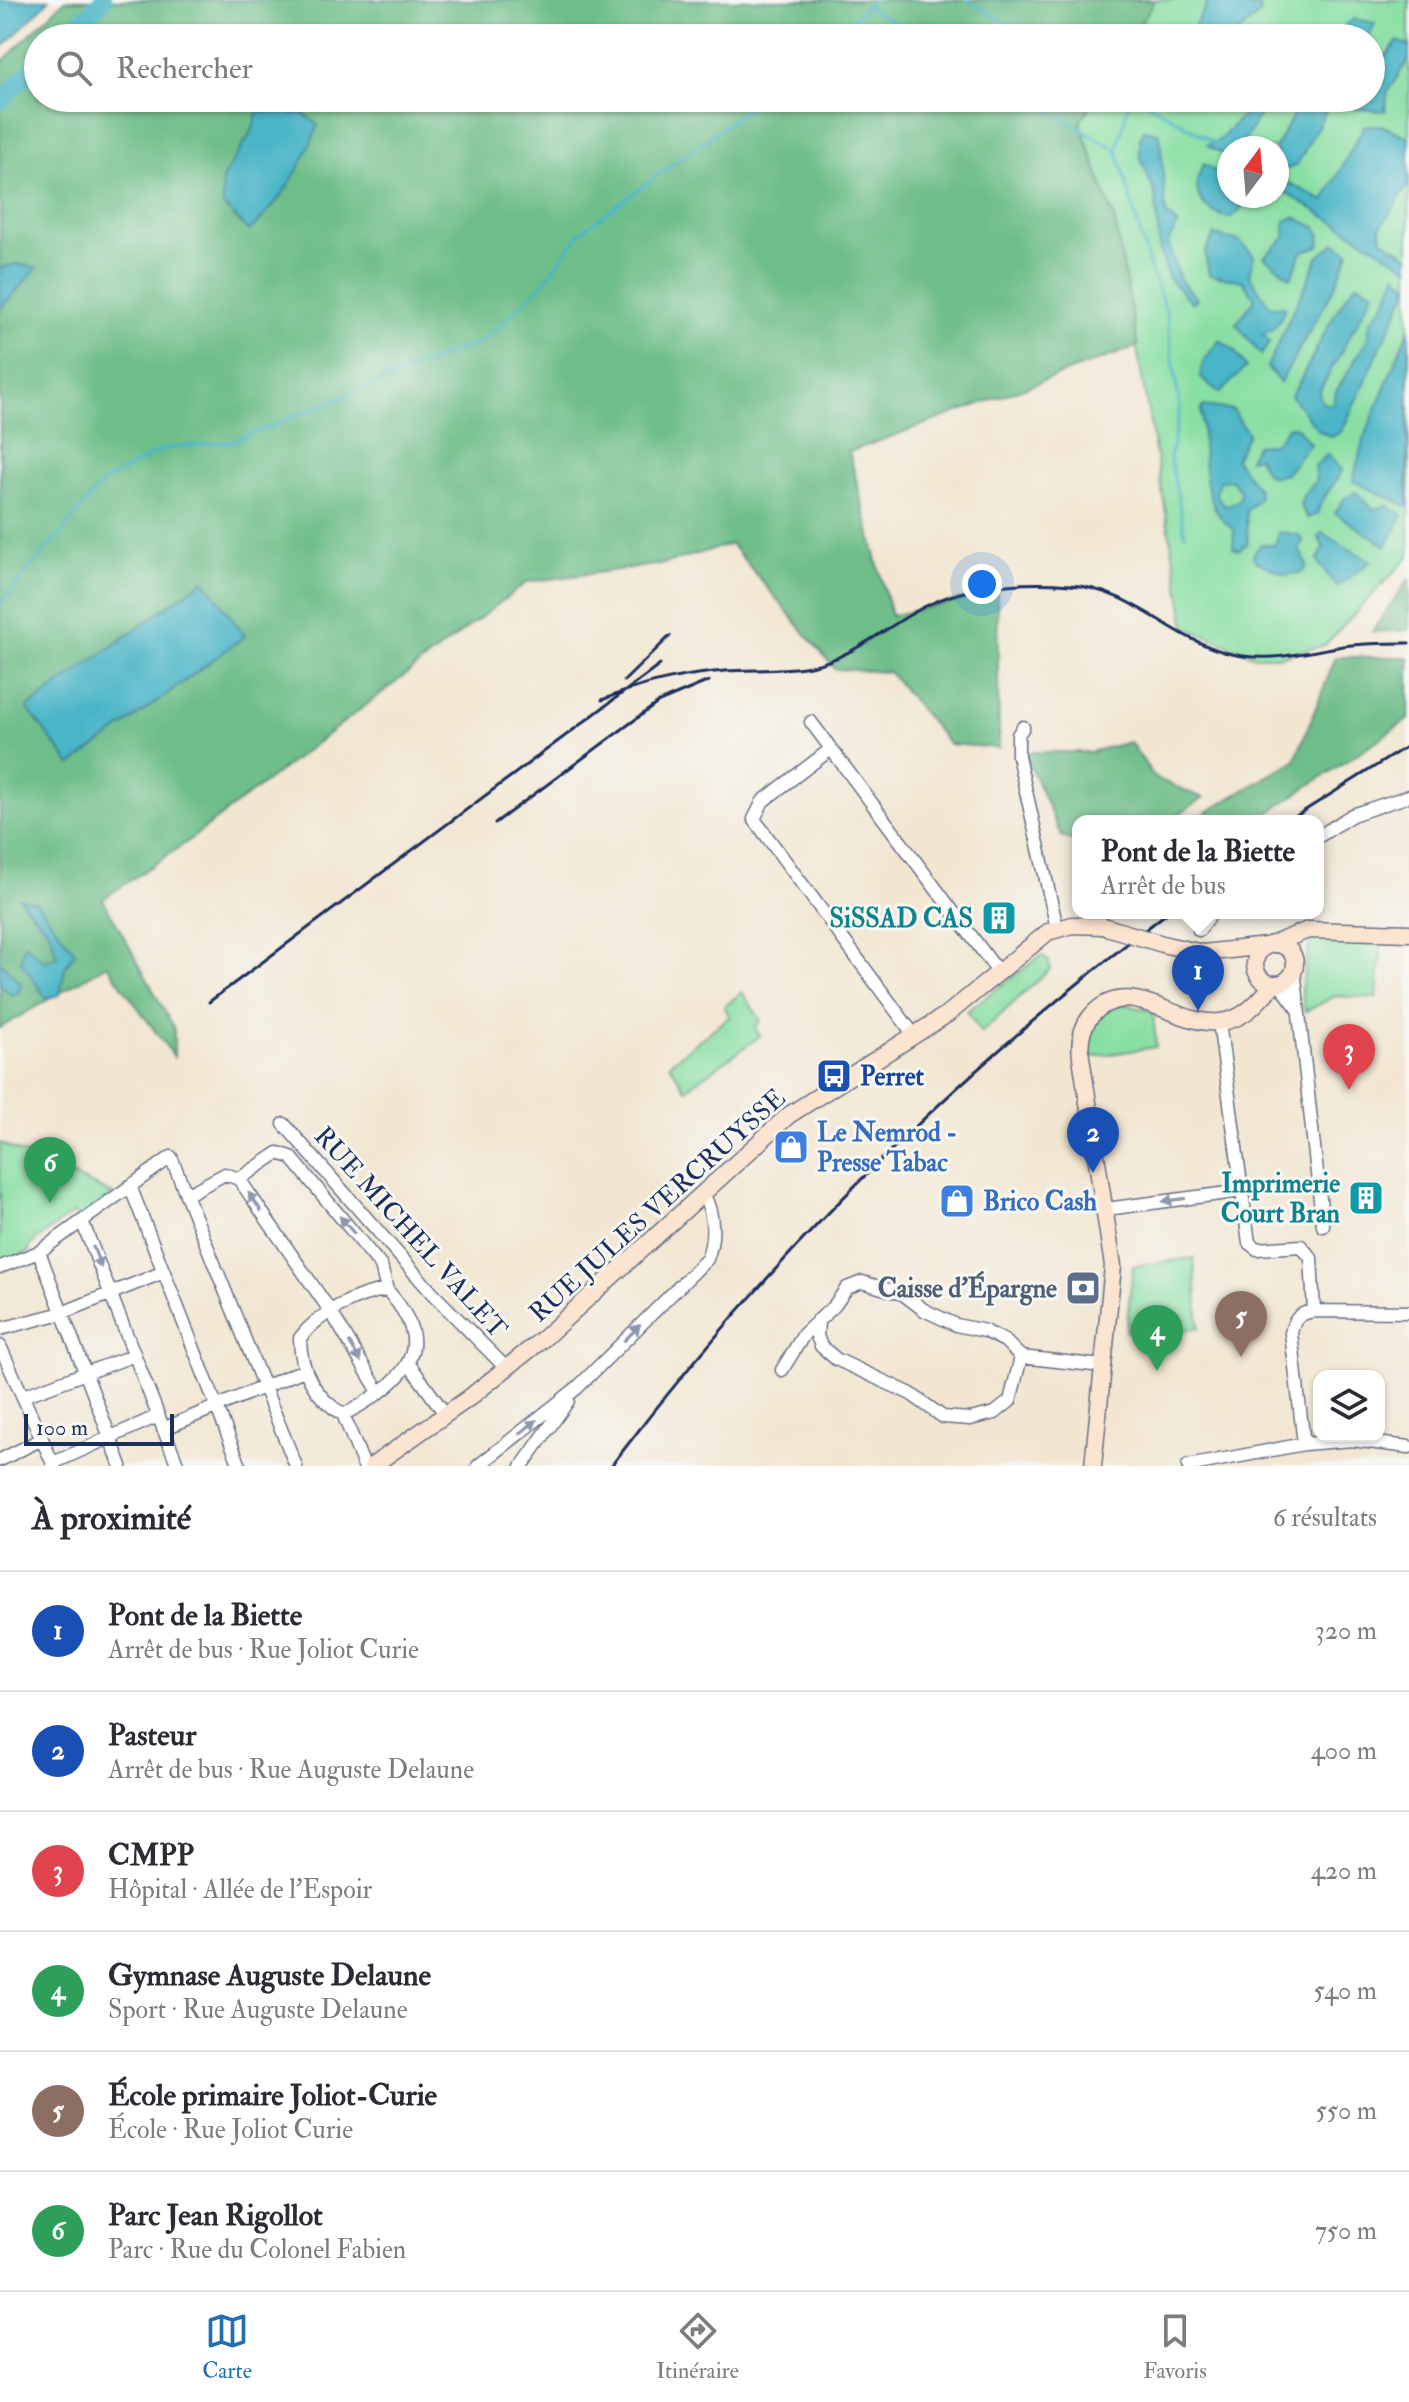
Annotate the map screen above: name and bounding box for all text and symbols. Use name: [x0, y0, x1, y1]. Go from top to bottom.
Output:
search box: [24, 24, 1385, 112]
icon: search: [52, 46, 96, 90]
text: Rechercher: [116, 50, 253, 87]
north arrow: [1217, 136, 1289, 208]
your location: [962, 564, 1002, 604]
popup: [1072, 815, 1324, 919]
text: Pont de la Biette: [1101, 833, 1295, 870]
text: Arrêt de bus: [1101, 870, 1226, 902]
building icon: SiSSAD CAS: [980, 899, 1018, 937]
place label: SiSSAD CAS: [830, 903, 973, 935]
pin: 1: [1172, 945, 1224, 1011]
pin: 3: [1323, 1024, 1375, 1090]
bus stop icon: Perret: [815, 1057, 853, 1095]
place label: Perret: [860, 1061, 925, 1093]
street label: RUE JULES VERCRUYSSE: [523, 1082, 792, 1329]
pin: 2: [1067, 1107, 1119, 1173]
place label: Le Nemrod - Presse Tabac: [817, 1117, 957, 1179]
street label: RUE MICHEL VALET: [307, 1120, 514, 1345]
shop icon: Le Nemrod - Presse Tabac: [772, 1128, 810, 1166]
pin: 6: [24, 1137, 76, 1203]
place label: Imprimerie Court Bran: [1221, 1168, 1341, 1230]
building icon: Imprimerie Court Bran: [1347, 1179, 1385, 1217]
shop icon: Brico Cash: [938, 1182, 976, 1220]
place label: Brico Cash: [983, 1186, 1097, 1218]
one-way arrow: [248, 1192, 263, 1213]
one-way arrow: [1161, 1194, 1186, 1207]
one-way arrow: [339, 1215, 356, 1235]
one-way arrow: [91, 1245, 104, 1269]
bank icon: Caisse d'Épargne: [1064, 1269, 1102, 1307]
place label: Caisse d'Épargne: [878, 1270, 1057, 1306]
pin: 5: [1215, 1291, 1267, 1357]
pin: 4: [1131, 1305, 1183, 1371]
one-way arrow: [622, 1324, 641, 1343]
one-way arrow: [348, 1341, 362, 1363]
map controls: [1313, 1370, 1385, 1442]
button: layers: [1313, 1370, 1385, 1442]
scale bar: [24, 1410, 174, 1446]
text: 100 m: [36, 1414, 88, 1442]
one-way arrow: [518, 1420, 538, 1436]
text: À proximité: [32, 1497, 191, 1540]
text: 6 résultats: [1273, 1502, 1377, 1534]
text: Pont de la Biette: [108, 1597, 302, 1634]
text: 1: [53, 1615, 63, 1647]
text: 320 m: [1315, 1615, 1377, 1647]
text: Arrêt de bus · Rue Joliot Curie: [108, 1634, 419, 1666]
text: Pasteur: [108, 1717, 196, 1754]
text: 2: [51, 1735, 65, 1767]
text: 400 m: [1311, 1735, 1377, 1767]
text: Arrêt de bus · Rue Auguste Delaune: [108, 1754, 474, 1786]
text: CMPP: [108, 1837, 194, 1874]
text: 3: [53, 1855, 63, 1887]
text: 420 m: [1311, 1855, 1377, 1887]
text: Hôpital · Allée de l'Espoir: [108, 1874, 372, 1906]
text: Gymnase Auguste Delaune: [108, 1957, 431, 1994]
text: 4: [51, 1975, 65, 2007]
text: 540 m: [1313, 1975, 1377, 2007]
text: Sport · Rue Auguste Delaune: [108, 1994, 408, 2026]
text: École primaire Joliot-Curie: [108, 2077, 437, 2114]
text: 5: [52, 2095, 64, 2127]
text: 550 m: [1315, 2095, 1377, 2127]
text: École · Rue Joliot Curie: [108, 2114, 353, 2146]
text: Parc Jean Rigollot: [108, 2197, 323, 2234]
text: 6: [51, 2215, 65, 2247]
text: 750 m: [1315, 2215, 1377, 2247]
text: Parc · Rue du Colonel Fabien: [108, 2234, 406, 2266]
tab: Carte: [202, 2309, 252, 2385]
tab: Itinéraire: [656, 2309, 739, 2385]
tab: Favoris: [1143, 2309, 1207, 2385]

